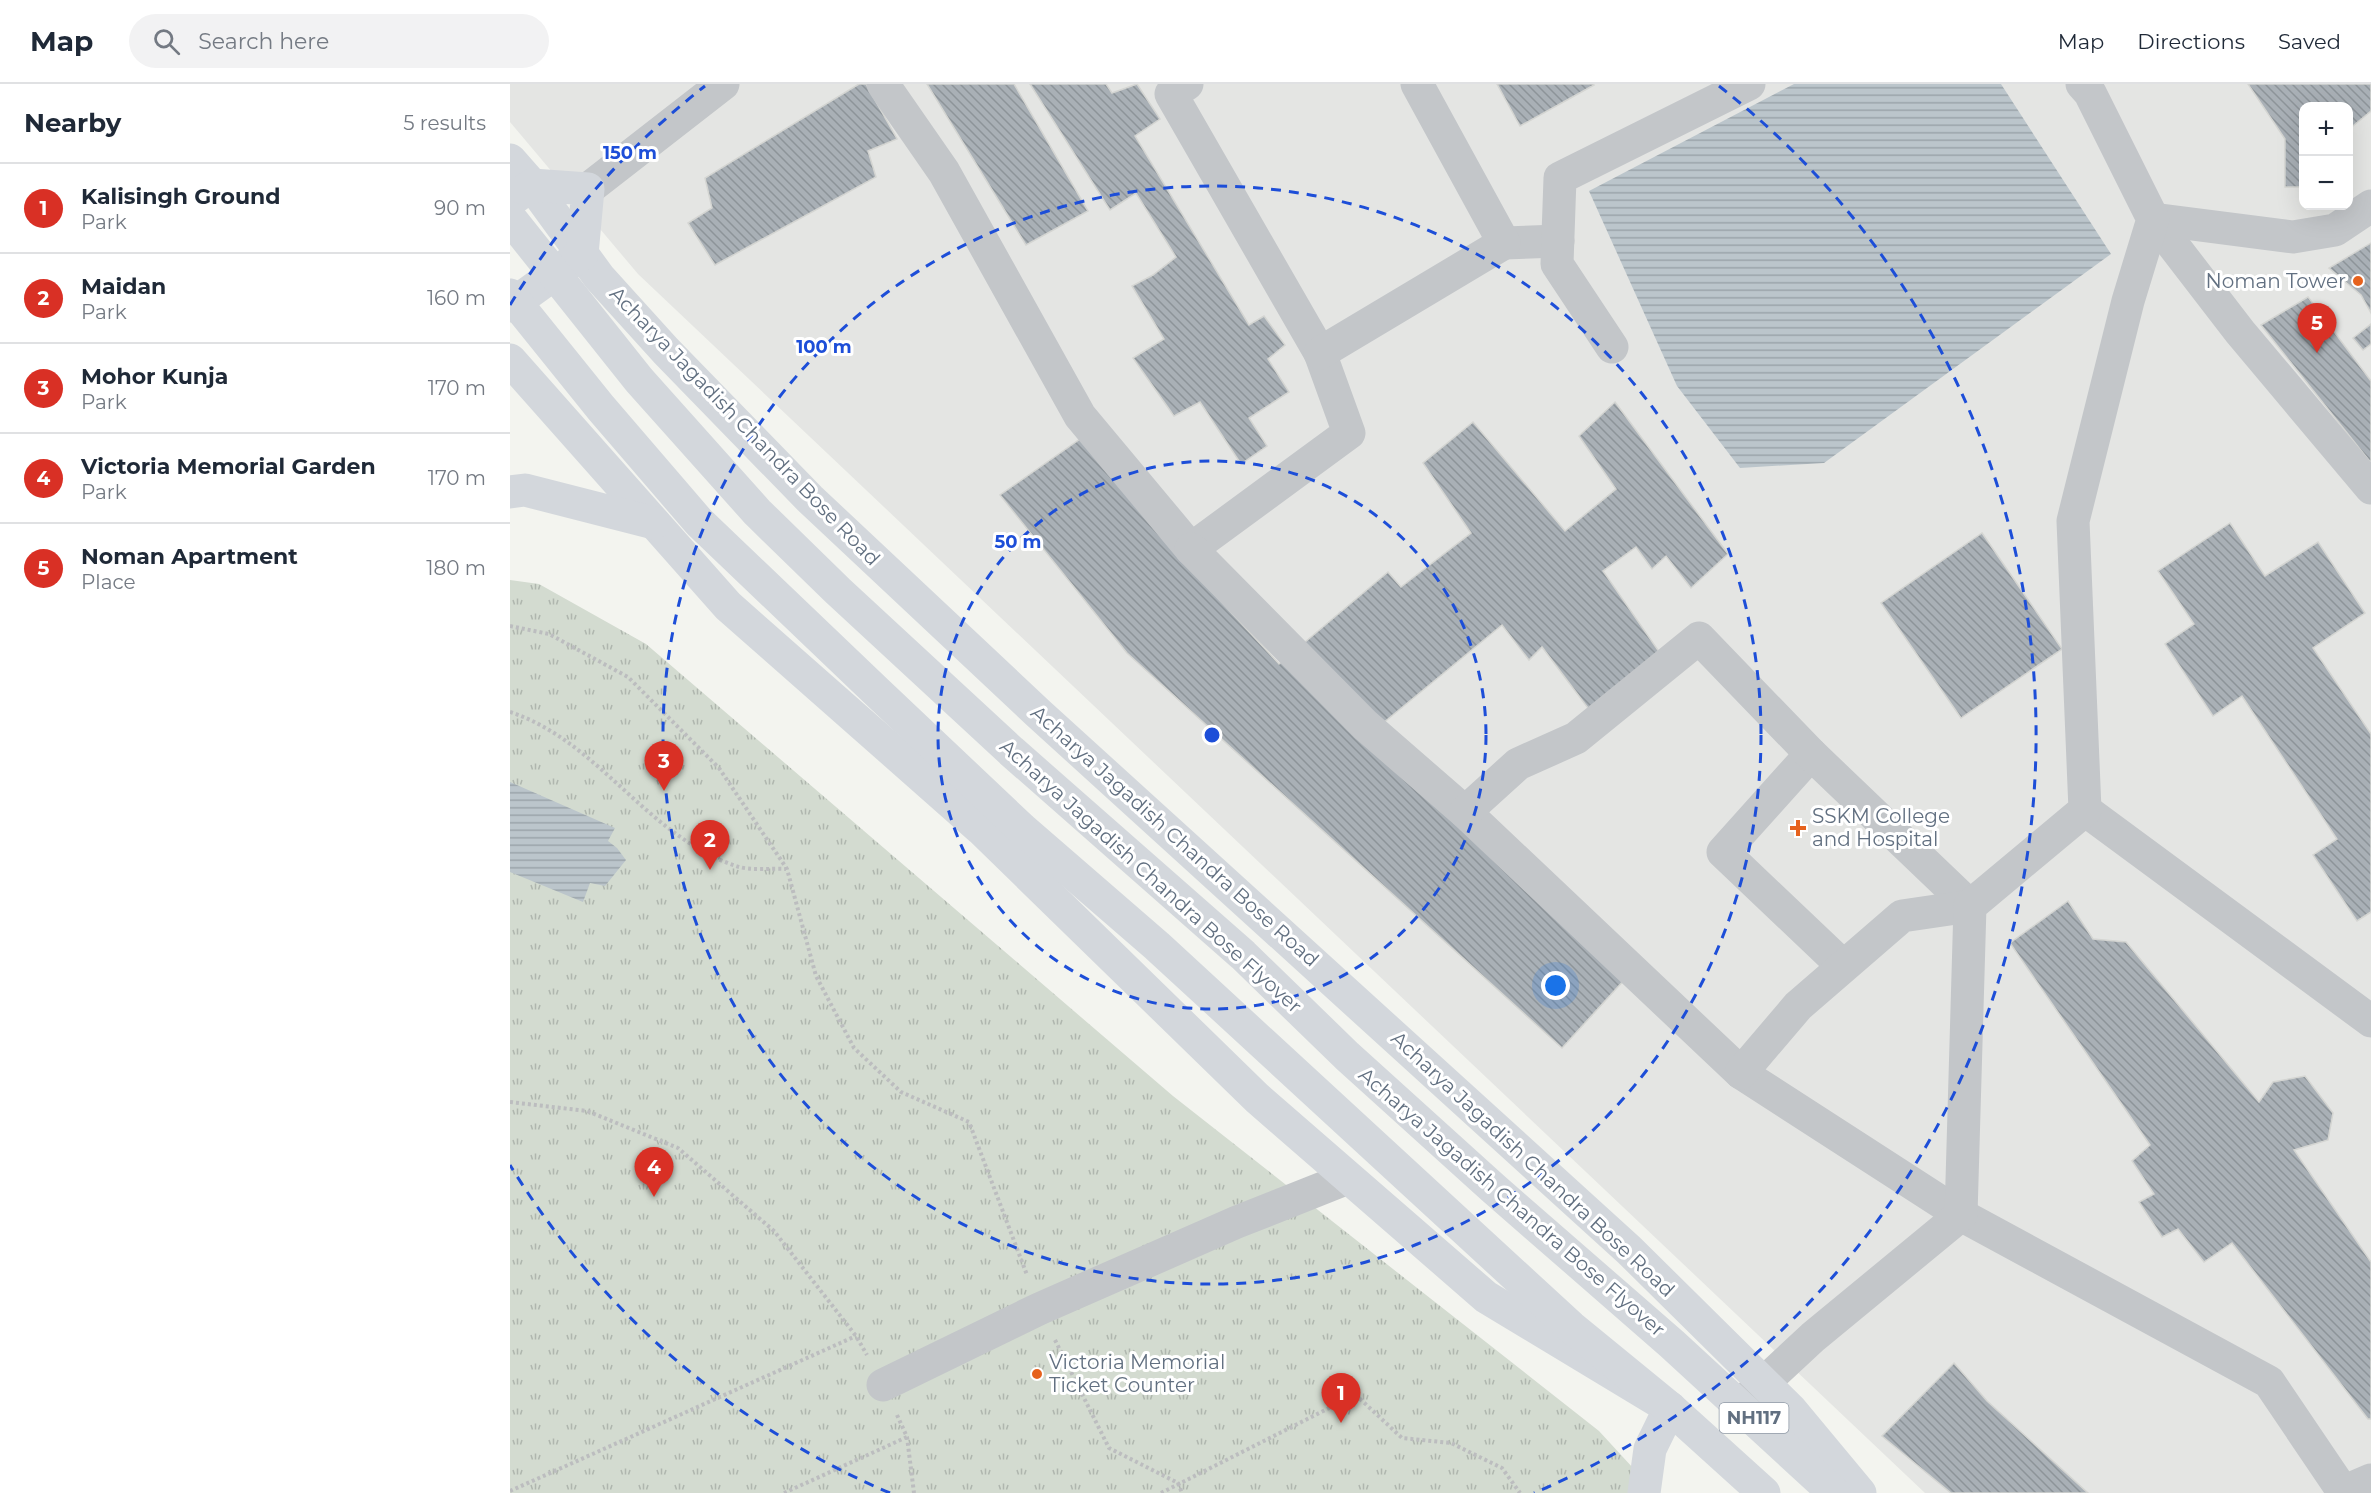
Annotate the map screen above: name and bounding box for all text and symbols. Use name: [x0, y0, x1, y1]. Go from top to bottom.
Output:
search box: [129, 14, 549, 68]
text: Map: [30, 24, 93, 58]
icon: search: [150, 25, 183, 58]
text: Search here: [198, 28, 329, 55]
text: Map: [2058, 29, 2104, 54]
text: Directions: [2137, 29, 2245, 54]
text: Saved: [2278, 29, 2341, 54]
map controls: [2299, 102, 2353, 210]
button: +: [2299, 102, 2353, 156]
text: Nearby: [24, 107, 121, 139]
text: 5 results: [403, 111, 486, 135]
text: 150 m: [603, 142, 657, 164]
button: −: [2299, 156, 2353, 210]
text: Kalisingh Ground: [81, 183, 281, 210]
text: 1: [40, 196, 47, 220]
text: 90 m: [434, 196, 486, 220]
text: Park: [81, 210, 127, 234]
place label: Noman Tower: [2205, 269, 2346, 293]
text: Maidan: [81, 273, 166, 300]
marker: Noman Tower: [2351, 274, 2365, 288]
street label: Acharya Jagadish Chandra Bose Road: [605, 281, 885, 571]
text: 2: [38, 286, 49, 310]
text: 160 m: [427, 286, 486, 310]
text: Park: [81, 300, 127, 324]
pin: 5: [2298, 304, 2336, 353]
text: 100 m: [796, 336, 852, 358]
text: Mohor Kunja: [81, 363, 228, 390]
text: 3: [38, 376, 49, 400]
text: 170 m: [428, 376, 486, 400]
text: Park: [81, 390, 127, 414]
text: Victoria Memorial Garden: [81, 453, 376, 480]
text: 4: [37, 466, 50, 490]
text: 170 m: [428, 466, 486, 490]
text: Park: [81, 480, 127, 504]
text: 50 m: [995, 531, 1041, 553]
text: Noman Apartment: [81, 543, 298, 570]
text: 5: [38, 556, 49, 580]
text: 180 m: [426, 556, 486, 580]
text: Place: [81, 570, 136, 594]
street label: Acharya Jagadish Chandra Bose Road: [1026, 700, 1324, 972]
centre of rings: [1202, 725, 1222, 745]
street label: Acharya Jagadish Chandra Bose Flyover: [995, 734, 1307, 1018]
pin: 3: [644, 742, 684, 791]
place label: SSKM College and Hospital: [1812, 804, 1950, 851]
marker: SSKM College and Hospital: [1789, 819, 1807, 837]
pin: 2: [690, 820, 730, 870]
your location: [1541, 971, 1570, 1000]
street label: Acharya Jagadish Chandra Bose Road: [1386, 1026, 1680, 1302]
street label: Acharya Jagadish Chandra Bose Flyover: [1354, 1062, 1670, 1342]
pin: 4: [634, 1148, 674, 1197]
place label: Victoria Memorial Ticket Counter: [1049, 1350, 1225, 1397]
marker: Victoria Memorial Ticket Counter: [1030, 1367, 1044, 1381]
pin: 1: [1322, 1374, 1360, 1423]
road number: NH117: [1720, 1403, 1788, 1433]

